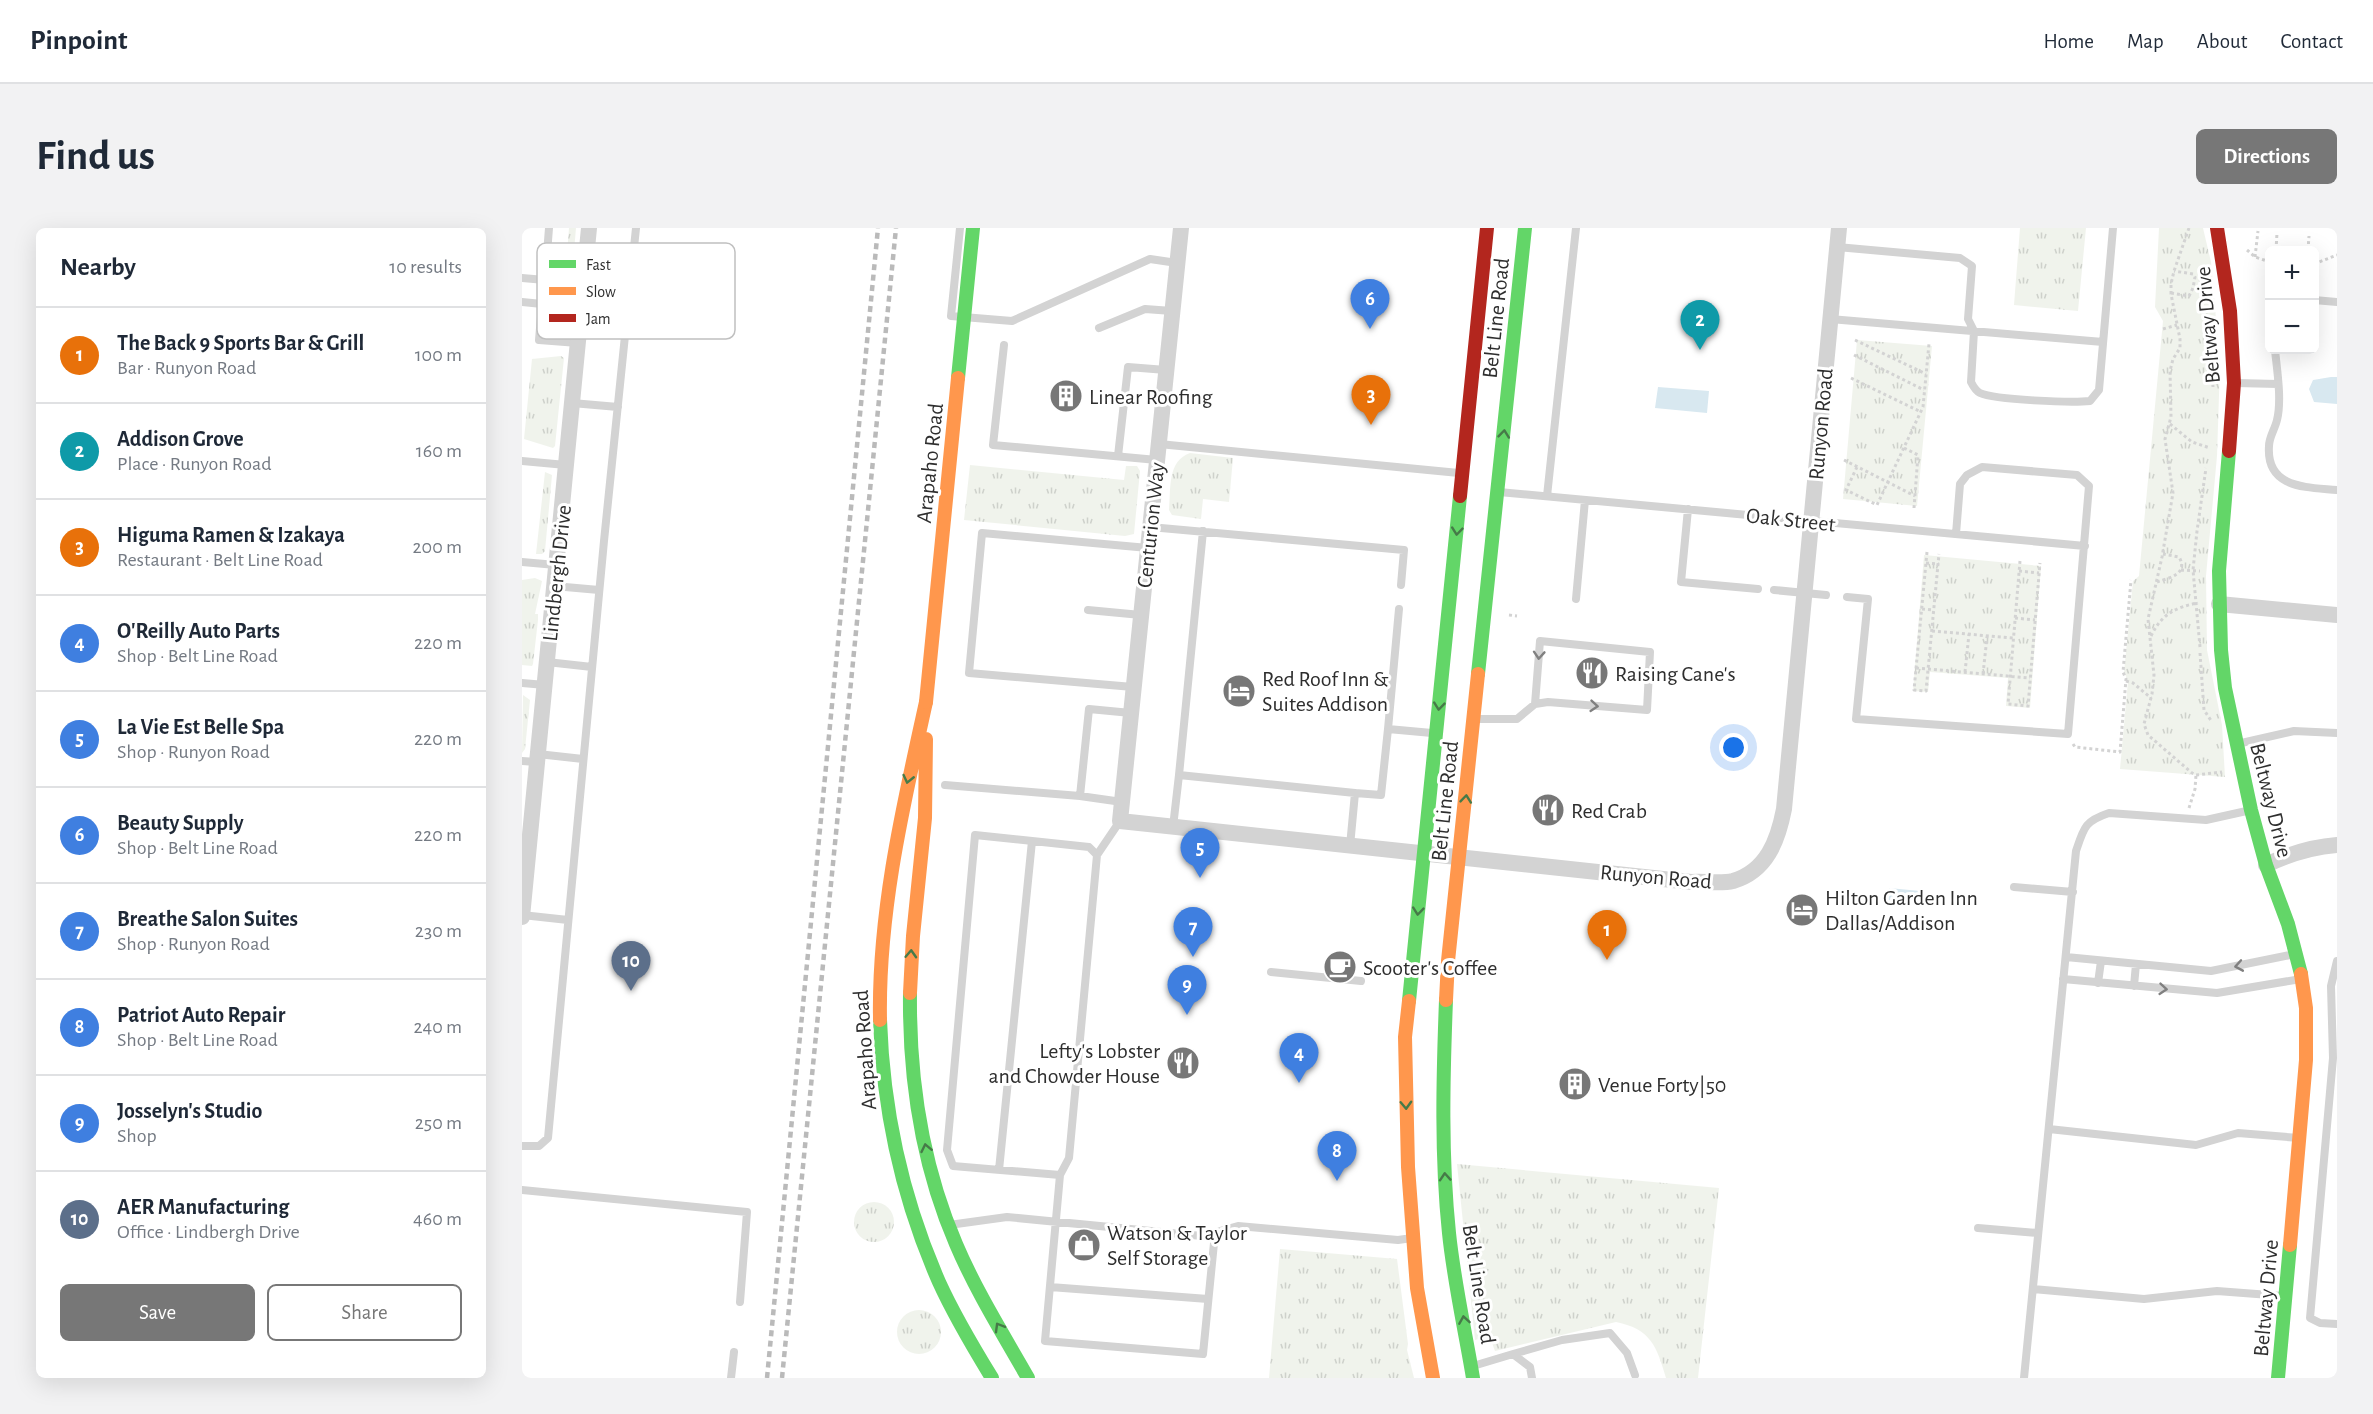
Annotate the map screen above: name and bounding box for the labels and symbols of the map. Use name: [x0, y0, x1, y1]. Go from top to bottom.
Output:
legend: [537, 243, 735, 339]
text: Fast: [586, 257, 611, 273]
street label: Belt Line Road: [1479, 257, 1513, 380]
street label: Beltway Drive: [2192, 266, 2224, 384]
pin: 6: [1350, 279, 1390, 329]
text: Slow: [586, 284, 616, 300]
pin: 2: [1680, 300, 1720, 350]
text: Jam: [586, 311, 611, 327]
street label: Runyon Road: [1805, 367, 1837, 481]
pin: 3: [1352, 376, 1390, 425]
building icon: Linear Roofing: [1048, 378, 1084, 414]
place label: Linear Roofing: [1089, 386, 1213, 408]
street label: Arapaho Road: [913, 402, 947, 524]
one-way arrow: [1497, 429, 1510, 438]
street label: Centurion Way: [1133, 461, 1169, 589]
street label: Lindbergh Drive: [539, 504, 575, 643]
street label: Oak Street: [1745, 504, 1837, 536]
one-way arrow: [1451, 527, 1464, 536]
one-way arrow: [1532, 650, 1545, 659]
restaurant icon: Raising Cane's: [1574, 655, 1610, 691]
place label: Raising Cane's: [1615, 663, 1736, 685]
place label: Red Roof Inn & Suites Addison: [1262, 668, 1389, 715]
hotel icon: Red Roof Inn & Suites Addison: [1221, 673, 1257, 709]
one-way arrow: [1589, 699, 1598, 712]
one-way arrow: [1433, 701, 1446, 710]
your location: [1719, 733, 1748, 762]
street label: Belt Line Road: [1428, 740, 1462, 863]
street label: Beltway Drive: [2246, 741, 2296, 860]
one-way arrow: [902, 774, 915, 784]
restaurant icon: Red Crab: [1530, 792, 1566, 828]
one-way arrow: [1459, 794, 1472, 803]
place label: Red Crab: [1571, 800, 1647, 822]
pin: 5: [1180, 828, 1220, 878]
street label: Runyon Road: [1599, 861, 1713, 893]
place label: Hilton Garden Inn Dallas/Addison: [1825, 887, 1978, 934]
hotel icon: Hilton Garden Inn Dallas/Addison: [1784, 892, 1820, 928]
one-way arrow: [1412, 906, 1425, 915]
pin: 7: [1174, 908, 1212, 957]
pin: 1: [1588, 910, 1626, 960]
pin: 10: [612, 942, 650, 991]
one-way arrow: [905, 949, 918, 958]
cafe icon: Scooter's Coffee: [1322, 949, 1358, 985]
place label: Scooter's Coffee: [1363, 957, 1497, 979]
one-way arrow: [2234, 959, 2243, 971]
pin: 9: [1168, 966, 1206, 1015]
one-way arrow: [2159, 982, 2168, 995]
street label: Arapaho Road: [850, 989, 880, 1111]
pin: 4: [1280, 1034, 1318, 1083]
place label: Lefty's Lobster and Chowder House: [989, 1040, 1160, 1087]
restaurant icon: Lefty's Lobster and Chowder House: [1165, 1045, 1201, 1081]
building icon: Venue Forty|50: [1557, 1066, 1593, 1102]
place label: Venue Forty|50: [1598, 1074, 1726, 1098]
one-way arrow: [1399, 1101, 1412, 1110]
pin: 8: [1318, 1132, 1356, 1181]
one-way arrow: [920, 1143, 933, 1153]
one-way arrow: [1439, 1172, 1452, 1181]
place label: Watson & Taylor Self Storage: [1107, 1222, 1247, 1269]
street label: Belt Line Road: [1459, 1223, 1499, 1346]
shop icon: Watson & Taylor Self Storage: [1066, 1227, 1102, 1263]
street label: Beltway Drive: [2250, 1239, 2282, 1357]
one-way arrow: [1458, 1316, 1470, 1325]
one-way arrow: [995, 1323, 1006, 1333]

